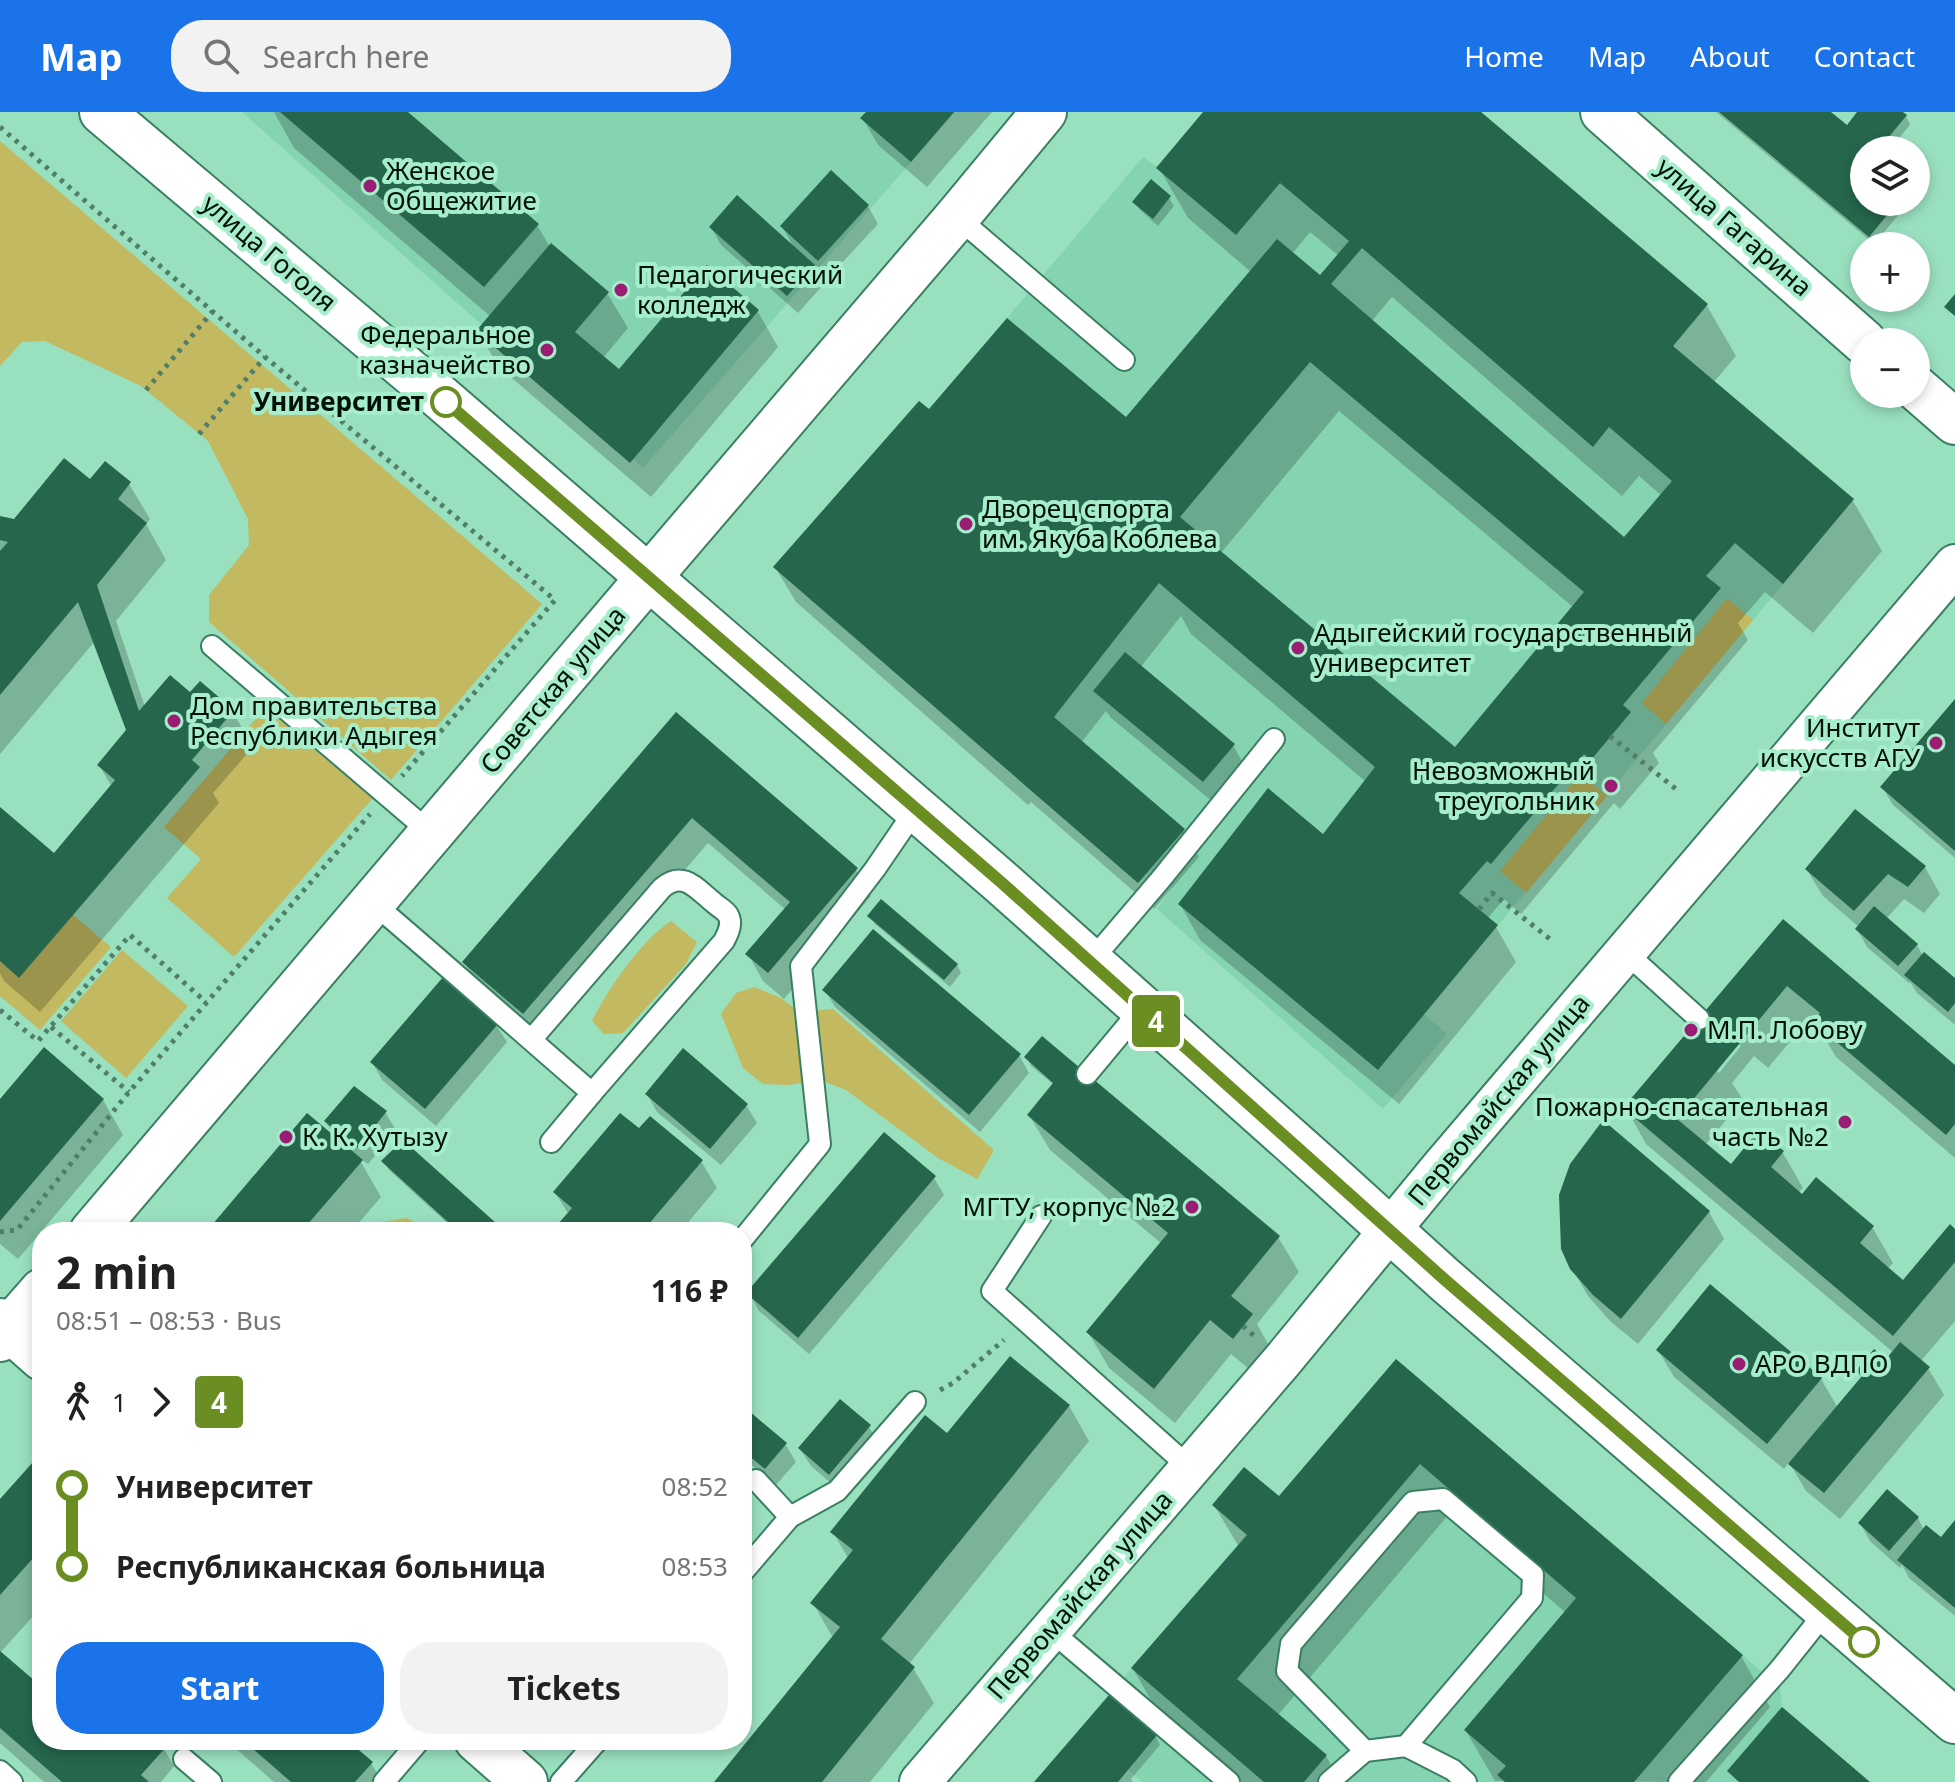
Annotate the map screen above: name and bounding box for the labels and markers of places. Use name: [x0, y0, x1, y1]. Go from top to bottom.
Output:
place label: Женское Общежитие: [386, 152, 537, 218]
marker: Женское Общежитие: [361, 177, 379, 195]
place label: Педагогический колледж: [637, 256, 843, 322]
marker: Педагогический колледж: [612, 281, 630, 299]
place label: Федеральное казначейство: [359, 316, 531, 382]
marker: Федеральное казначейство: [538, 341, 556, 359]
place label: Университет: [254, 383, 424, 419]
marker: Университет: [431, 387, 461, 417]
place label: Дворец спорта им. Якуба Коблева: [982, 490, 1218, 556]
marker: Дворец спорта им. Якуба Коблева: [957, 515, 975, 533]
place label: Адыгейский государственный университет: [1314, 614, 1692, 680]
marker: Адыгейский государственный университет: [1289, 639, 1307, 657]
place label: Дом правительства Республики Адыгея: [190, 687, 438, 753]
place label: Институт искусств АГУ: [1760, 709, 1921, 775]
marker: Дом правительства Республики Адыгея: [165, 712, 183, 730]
marker: Институт искусств АГУ: [1927, 734, 1945, 752]
place label: Невозможный треугольник: [1412, 752, 1595, 818]
marker: Невозможный треугольник: [1602, 777, 1620, 795]
place label: М.П. Лобову: [1707, 1011, 1863, 1047]
marker: М.П. Лобову: [1682, 1021, 1700, 1039]
place label: Пожарно-спасательная часть №2: [1535, 1088, 1829, 1154]
marker: Пожарно-спасательная часть №2: [1836, 1113, 1854, 1131]
place label: К. К. Хутызу: [302, 1118, 448, 1154]
marker: К. К. Хутызу: [277, 1128, 295, 1146]
place label: МГТУ, корпус №2: [963, 1188, 1176, 1224]
marker: МГТУ, корпус №2: [1183, 1198, 1201, 1216]
place label: АРО ВДПО: [1755, 1345, 1889, 1381]
marker: АРО ВДПО: [1730, 1355, 1748, 1373]
unlabelled marker: [1849, 1627, 1879, 1657]

